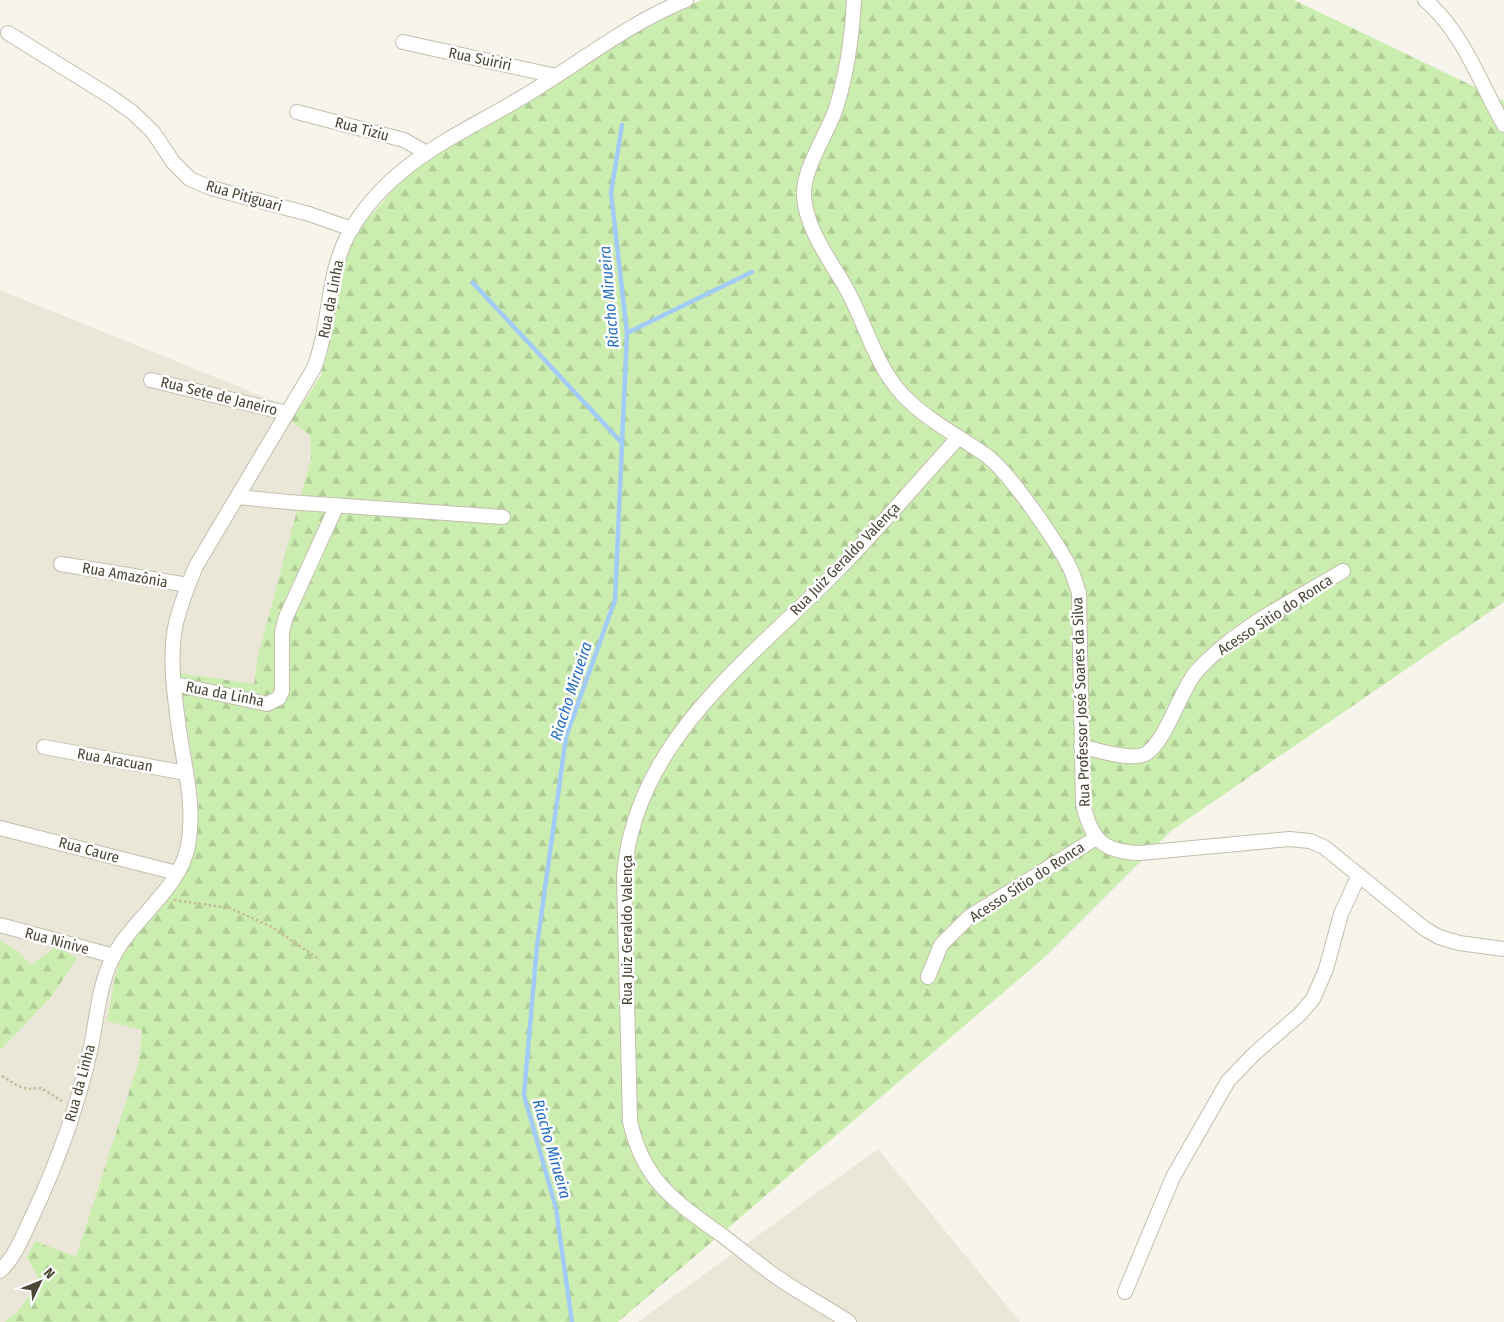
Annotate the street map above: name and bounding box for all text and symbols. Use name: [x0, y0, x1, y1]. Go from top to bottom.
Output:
street label: Rua Suiriri: [447, 44, 513, 74]
street label: Rua Tiziu: [333, 113, 391, 145]
street label: Rua Pitiguari: [204, 177, 284, 215]
water label: Riacho Mirueira: [595, 245, 623, 349]
street label: Rua da Linha: [315, 258, 347, 340]
street label: Rua Sete de Janeiro: [159, 373, 279, 419]
street label: Rua Juiz Geraldo Valença: [786, 499, 904, 619]
street label: Rua Amazônia: [81, 559, 169, 591]
street label: Acesso Sitio do Ronca: [1214, 571, 1336, 659]
street label: Rua Professor José Soares da Silva: [1068, 597, 1094, 807]
water label: Riacho Mirueira: [546, 639, 596, 743]
street label: Rua da Linha: [184, 678, 266, 710]
street label: Rua Aracuan: [76, 745, 154, 775]
street label: Rua Caure: [57, 833, 121, 867]
street label: Acesso Sítio do Ronca: [966, 838, 1088, 926]
street label: Rua Juiz Geraldo Valença: [618, 855, 636, 1005]
street label: Rua Ninive: [23, 924, 91, 958]
street label: Rua da Linha: [61, 1042, 99, 1124]
water label: Riacho Mirueira: [529, 1097, 575, 1201]
north arrow: [15, 1257, 65, 1307]
text: N: [40, 1265, 58, 1282]

